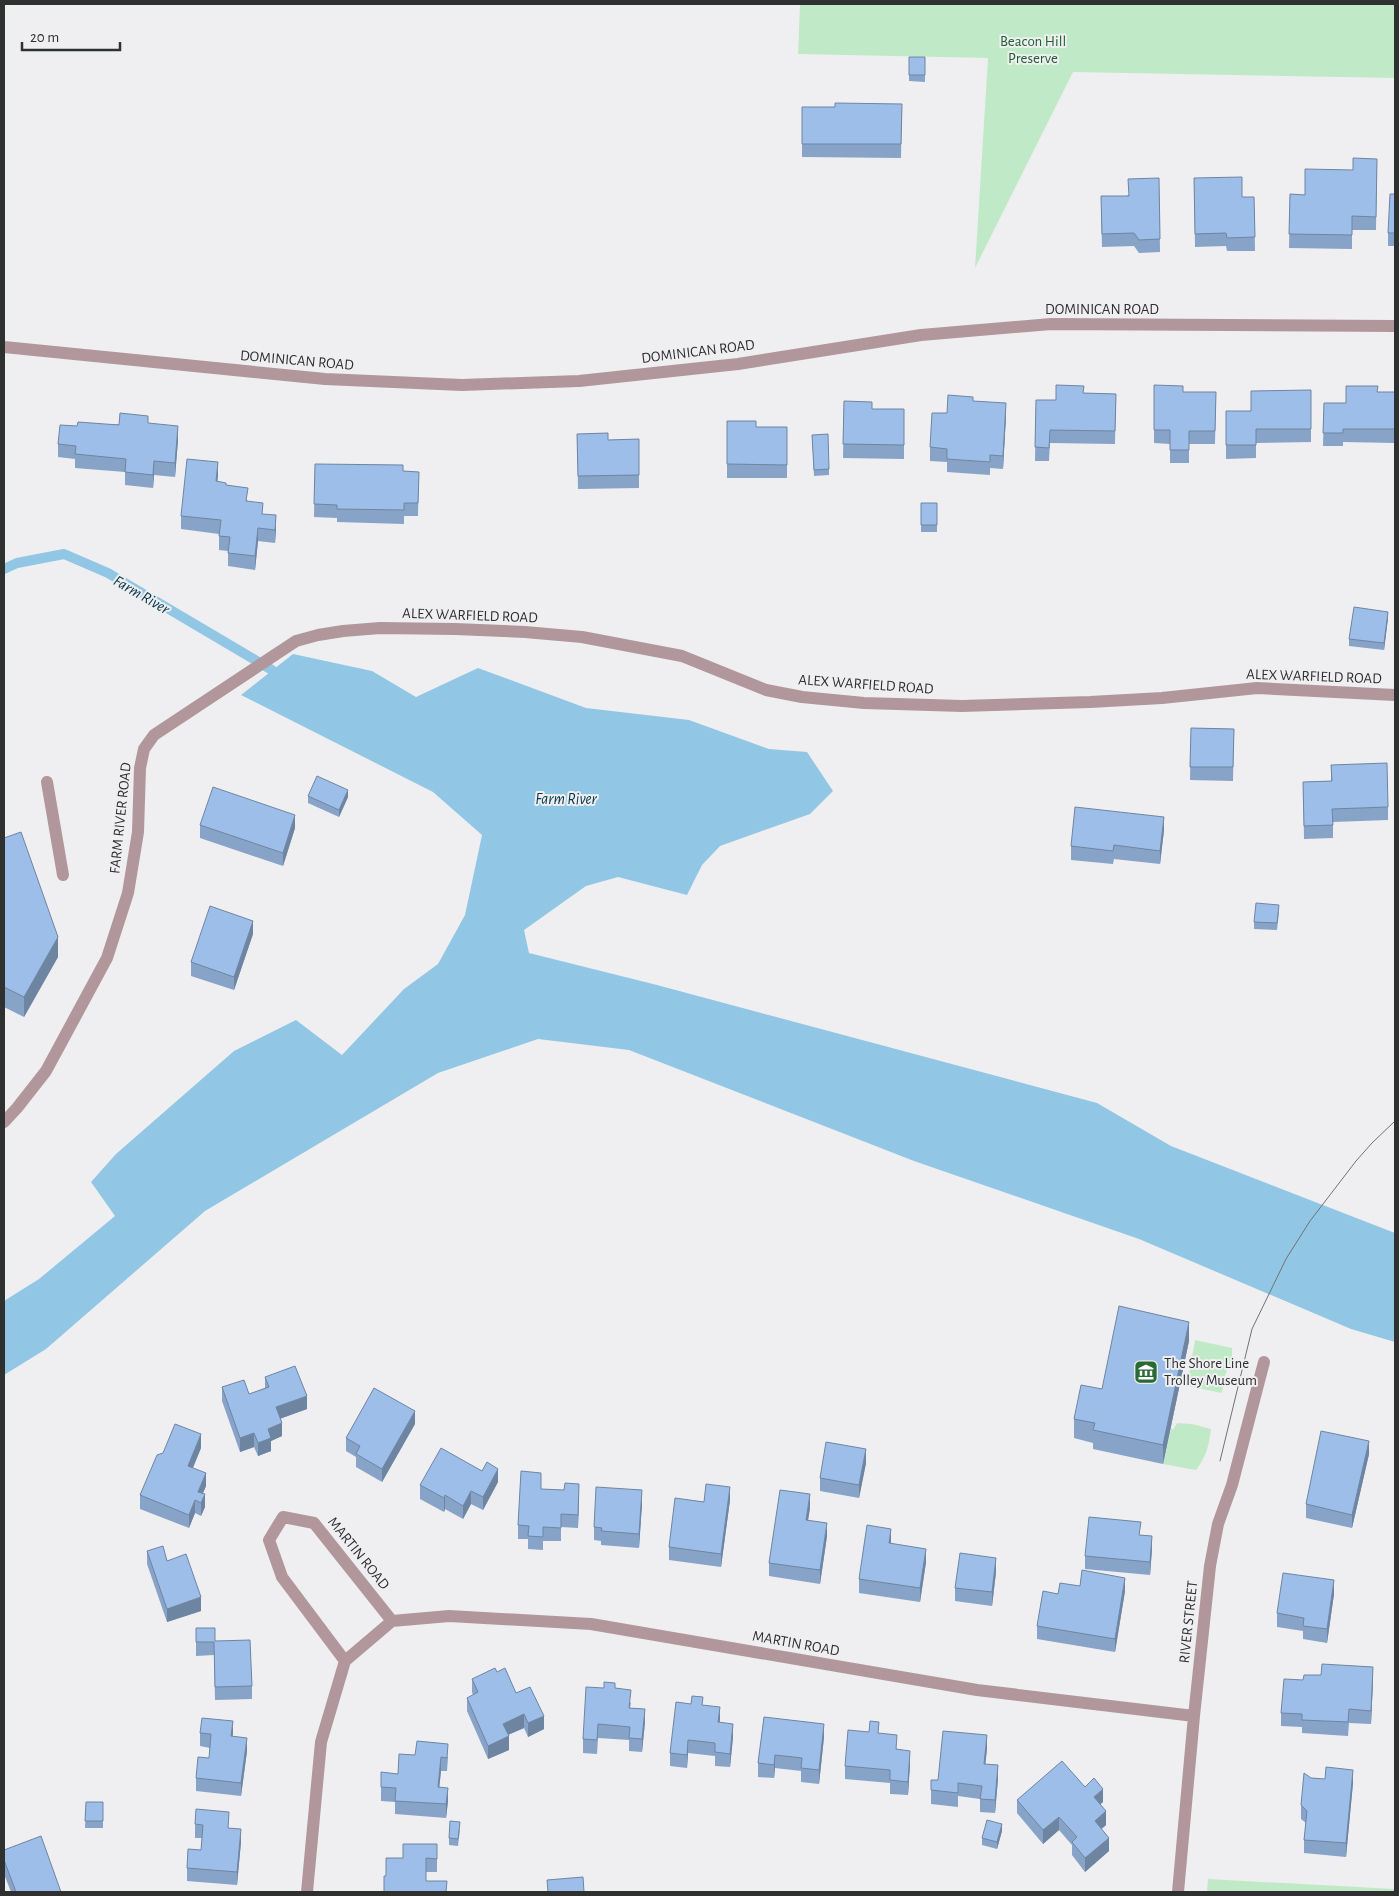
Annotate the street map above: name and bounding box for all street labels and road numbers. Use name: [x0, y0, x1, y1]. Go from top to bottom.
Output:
street label: DOMINICAN ROAD: [1045, 302, 1159, 317]
street label: DOMINICAN ROAD: [641, 337, 756, 366]
street label: DOMINICAN ROAD: [239, 348, 355, 373]
street label: ALEX WARFIELD ROAD: [402, 606, 538, 625]
street label: ALEX WARFIELD ROAD: [1246, 667, 1382, 686]
street label: ALEX WARFIELD ROAD: [798, 672, 934, 697]
street label: FARM RIVER ROAD: [107, 761, 134, 874]
street label: MARTIN ROAD: [325, 1514, 392, 1593]
street label: RIVER STREET: [1177, 1579, 1200, 1664]
street label: MARTIN ROAD: [751, 1628, 841, 1659]

